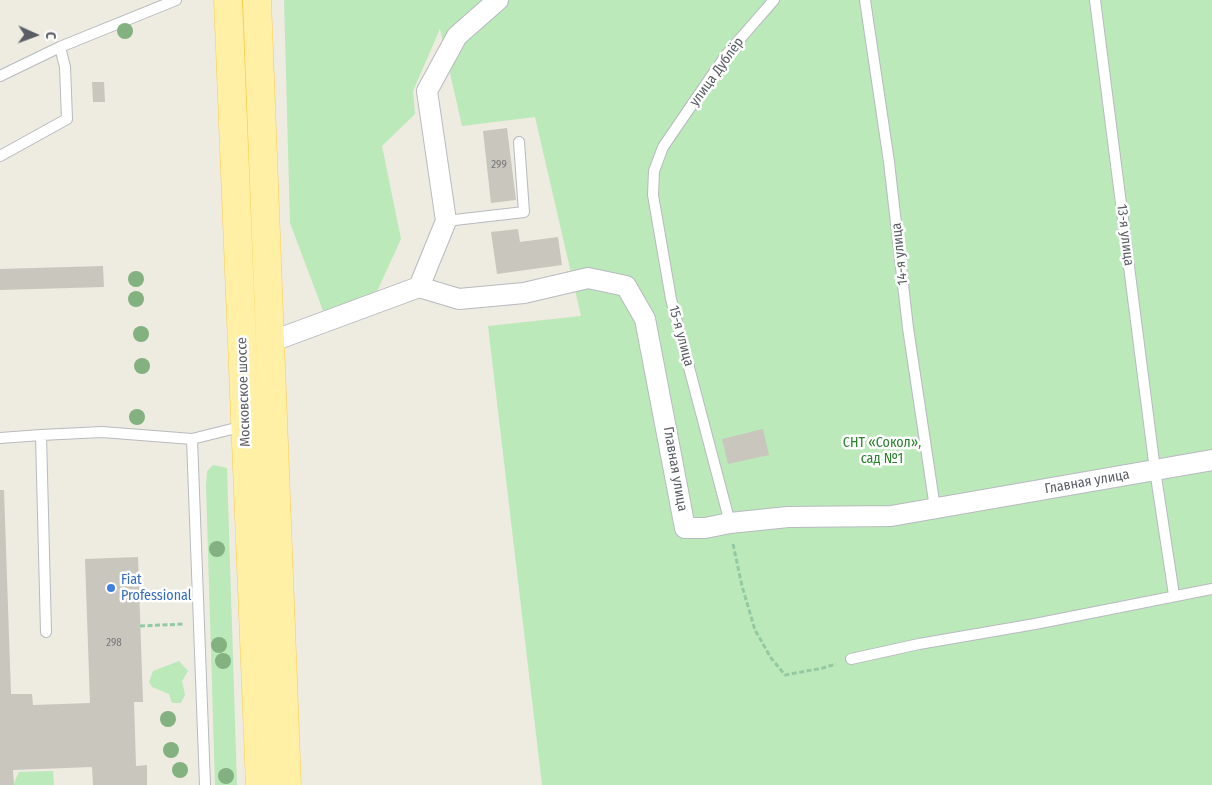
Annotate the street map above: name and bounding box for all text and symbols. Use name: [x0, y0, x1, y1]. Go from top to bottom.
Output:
north arrow: [10, 10, 60, 60]
text: С: [42, 32, 59, 40]
street label: улица Дублёр: [686, 34, 748, 110]
house number: 299: [491, 158, 507, 172]
street label: 13-я улица: [1113, 203, 1137, 267]
street label: 14-я улица: [888, 222, 912, 286]
street label: 15-я улица: [665, 304, 697, 368]
street label: Московское шоссе: [234, 337, 254, 447]
street label: Главная улица: [659, 425, 691, 513]
park label: СНТ «Сокол», сад №1: [843, 435, 921, 468]
street label: Главная улица: [1043, 466, 1131, 498]
place label: Fiat Professional: [121, 572, 191, 604]
marker: Fiat Professional: [105, 582, 117, 594]
house number: 298: [106, 636, 122, 650]

